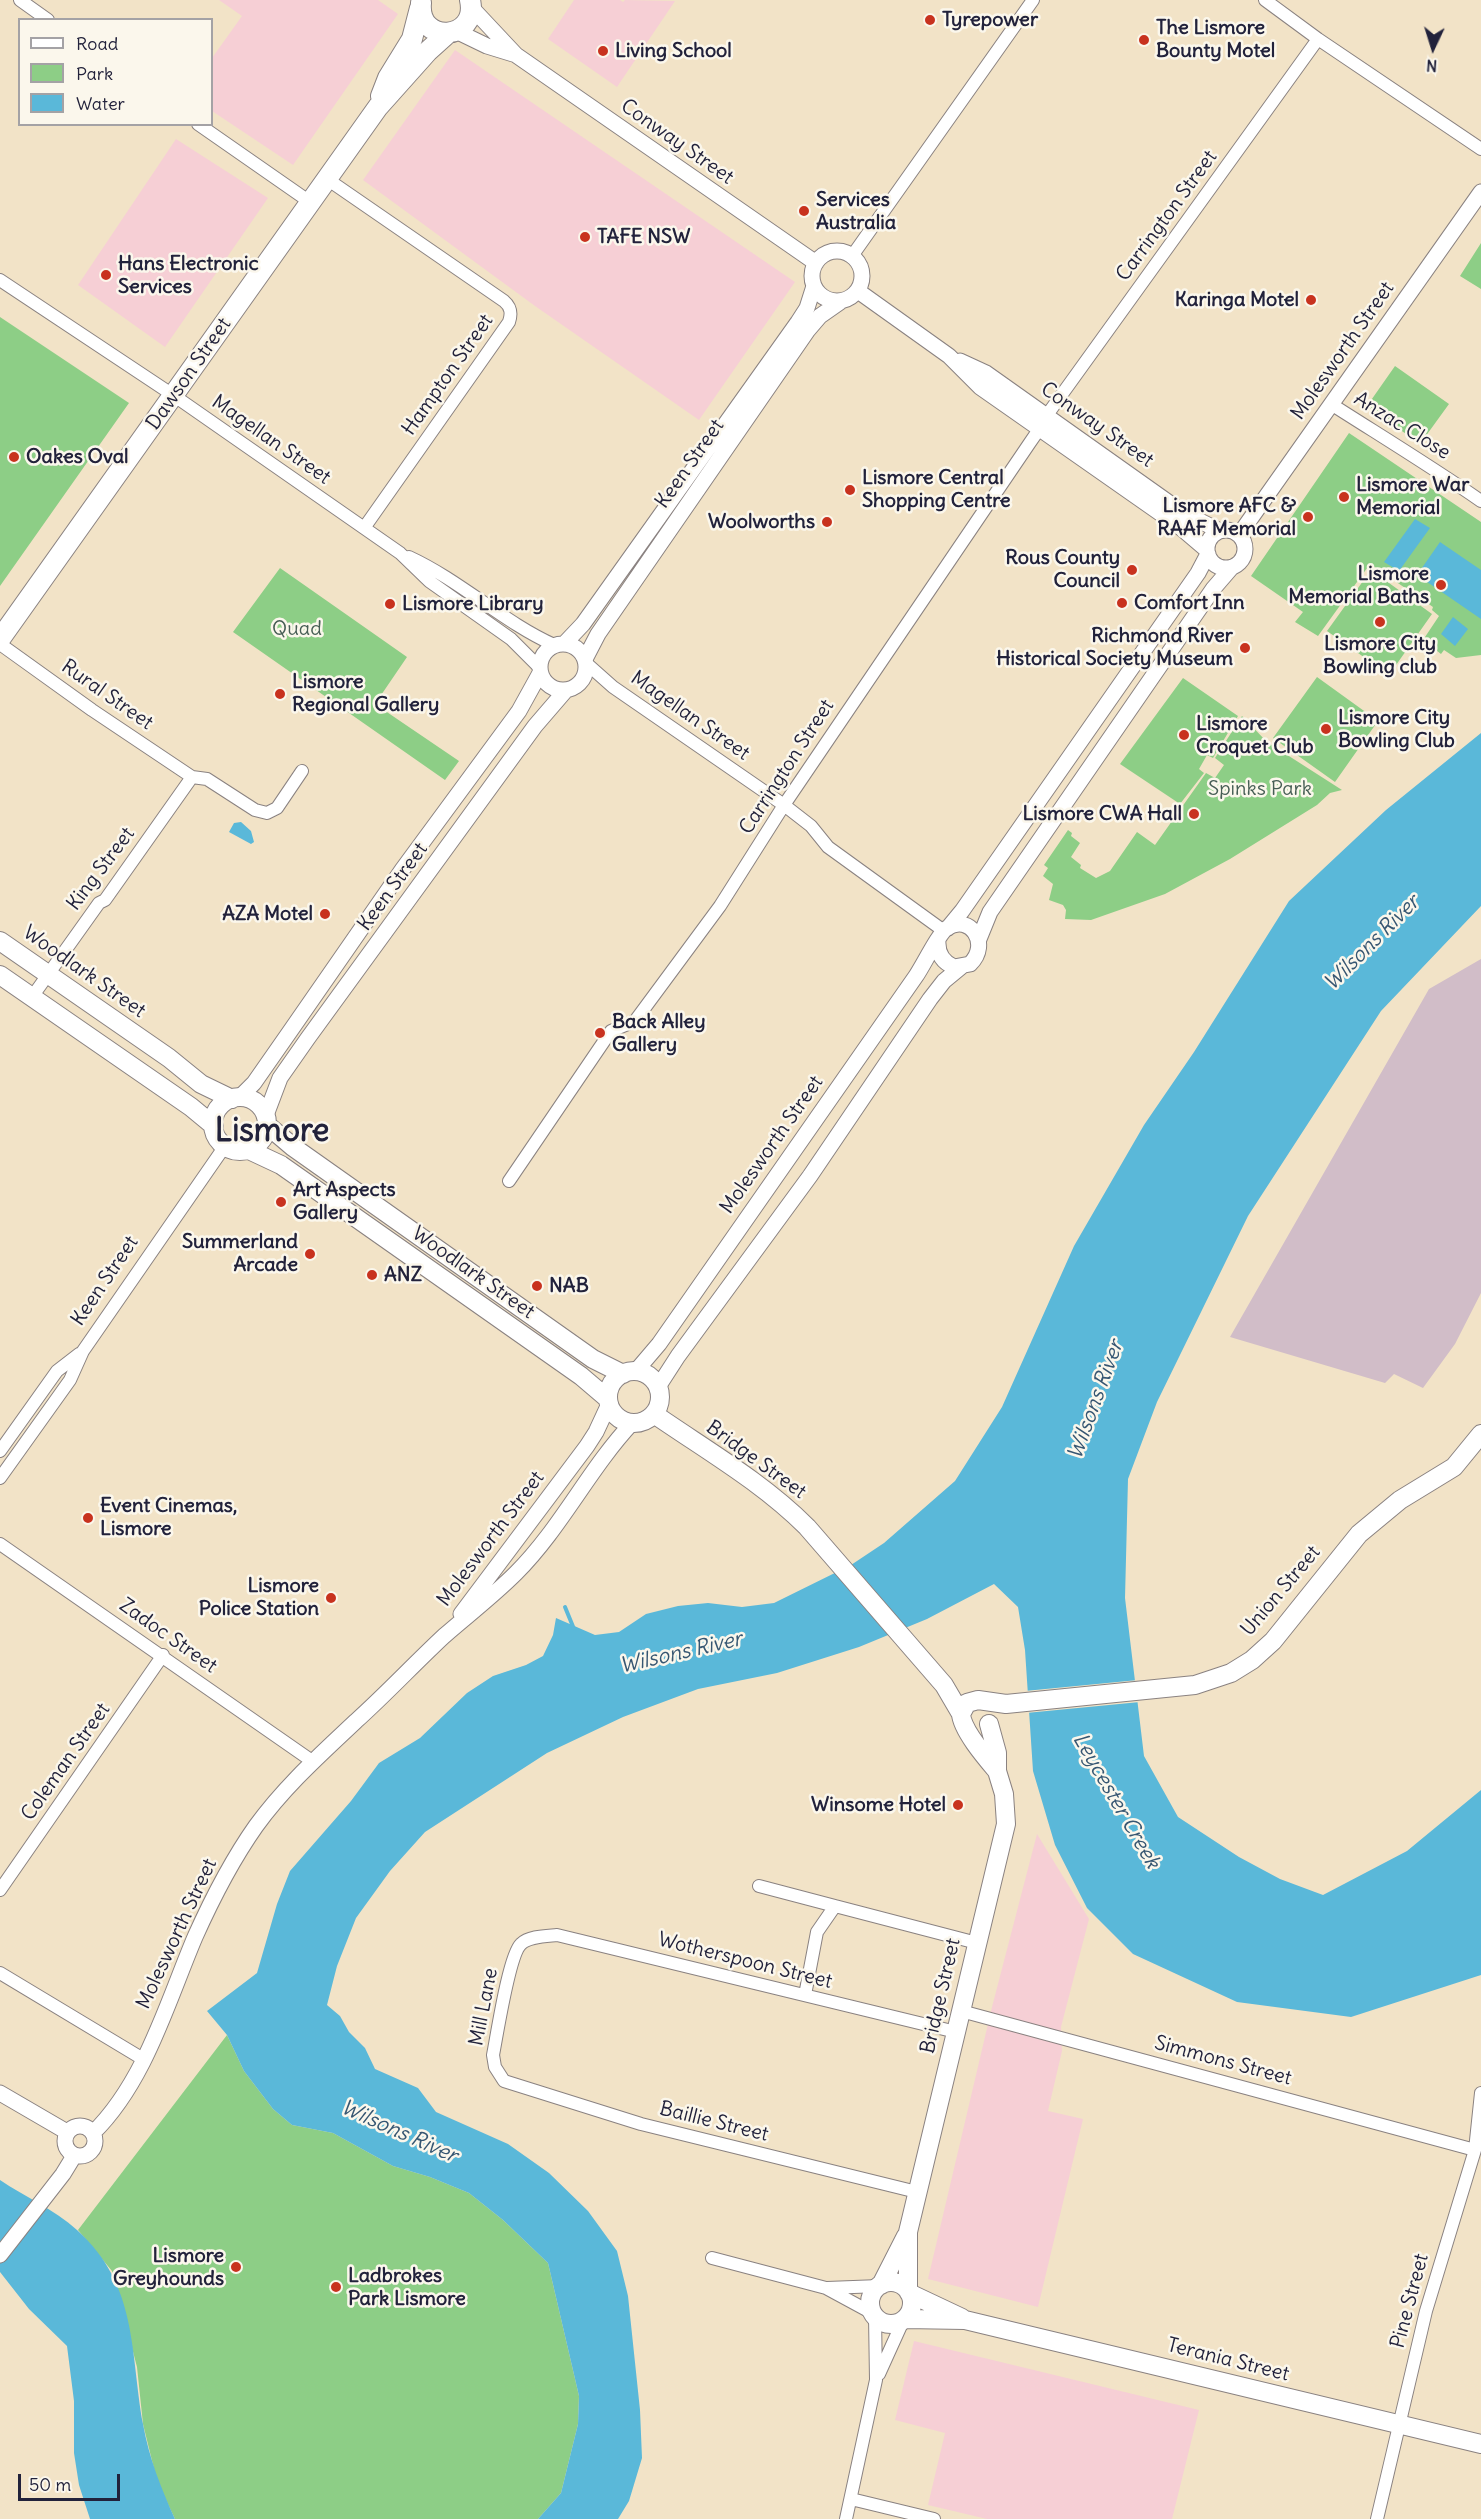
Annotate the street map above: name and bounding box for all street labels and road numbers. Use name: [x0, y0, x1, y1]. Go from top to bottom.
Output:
street label: Conway Street: [616, 94, 738, 190]
street label: Carrington Street: [1112, 146, 1222, 286]
street label: Molesworth Street: [1286, 277, 1400, 425]
street label: Hampton Street: [397, 310, 499, 440]
street label: Dawson Street: [141, 313, 237, 435]
street label: Conway Street: [1036, 377, 1158, 473]
street label: Anzac Close: [1349, 387, 1455, 465]
street label: Magellan Street: [207, 390, 335, 490]
street label: Keen Street: [651, 415, 729, 513]
street label: Rural Street: [57, 655, 157, 735]
street label: Magellan Street: [626, 666, 754, 766]
street label: Carrington Street: [735, 695, 839, 839]
street label: King Street: [62, 823, 140, 915]
street label: Keen Street: [353, 838, 433, 936]
street label: Woodlark Street: [18, 921, 150, 1023]
street label: Molesworth Street: [715, 1071, 829, 1219]
street label: Woodlark Street: [407, 1222, 539, 1324]
street label: Keen Street: [66, 1232, 144, 1330]
street label: Bridge Street: [701, 1416, 811, 1504]
street label: Molesworth Street: [432, 1467, 550, 1611]
street label: Union Street: [1236, 1541, 1326, 1641]
street label: Zadoc Street: [115, 1594, 221, 1678]
street label: Coleman Street: [17, 1699, 115, 1825]
street label: Molesworth Street: [132, 1855, 222, 2013]
street label: Wotherspoon Street: [655, 1928, 835, 1994]
street label: Bridge Street: [916, 1936, 966, 2056]
street label: Mill Lane: [465, 1966, 503, 2048]
street label: Simmons Street: [1152, 2031, 1294, 2091]
street label: Baillie Street: [657, 2097, 771, 2147]
street label: Pine Street: [1386, 2251, 1434, 2351]
street label: Terania Street: [1165, 2333, 1291, 2387]

